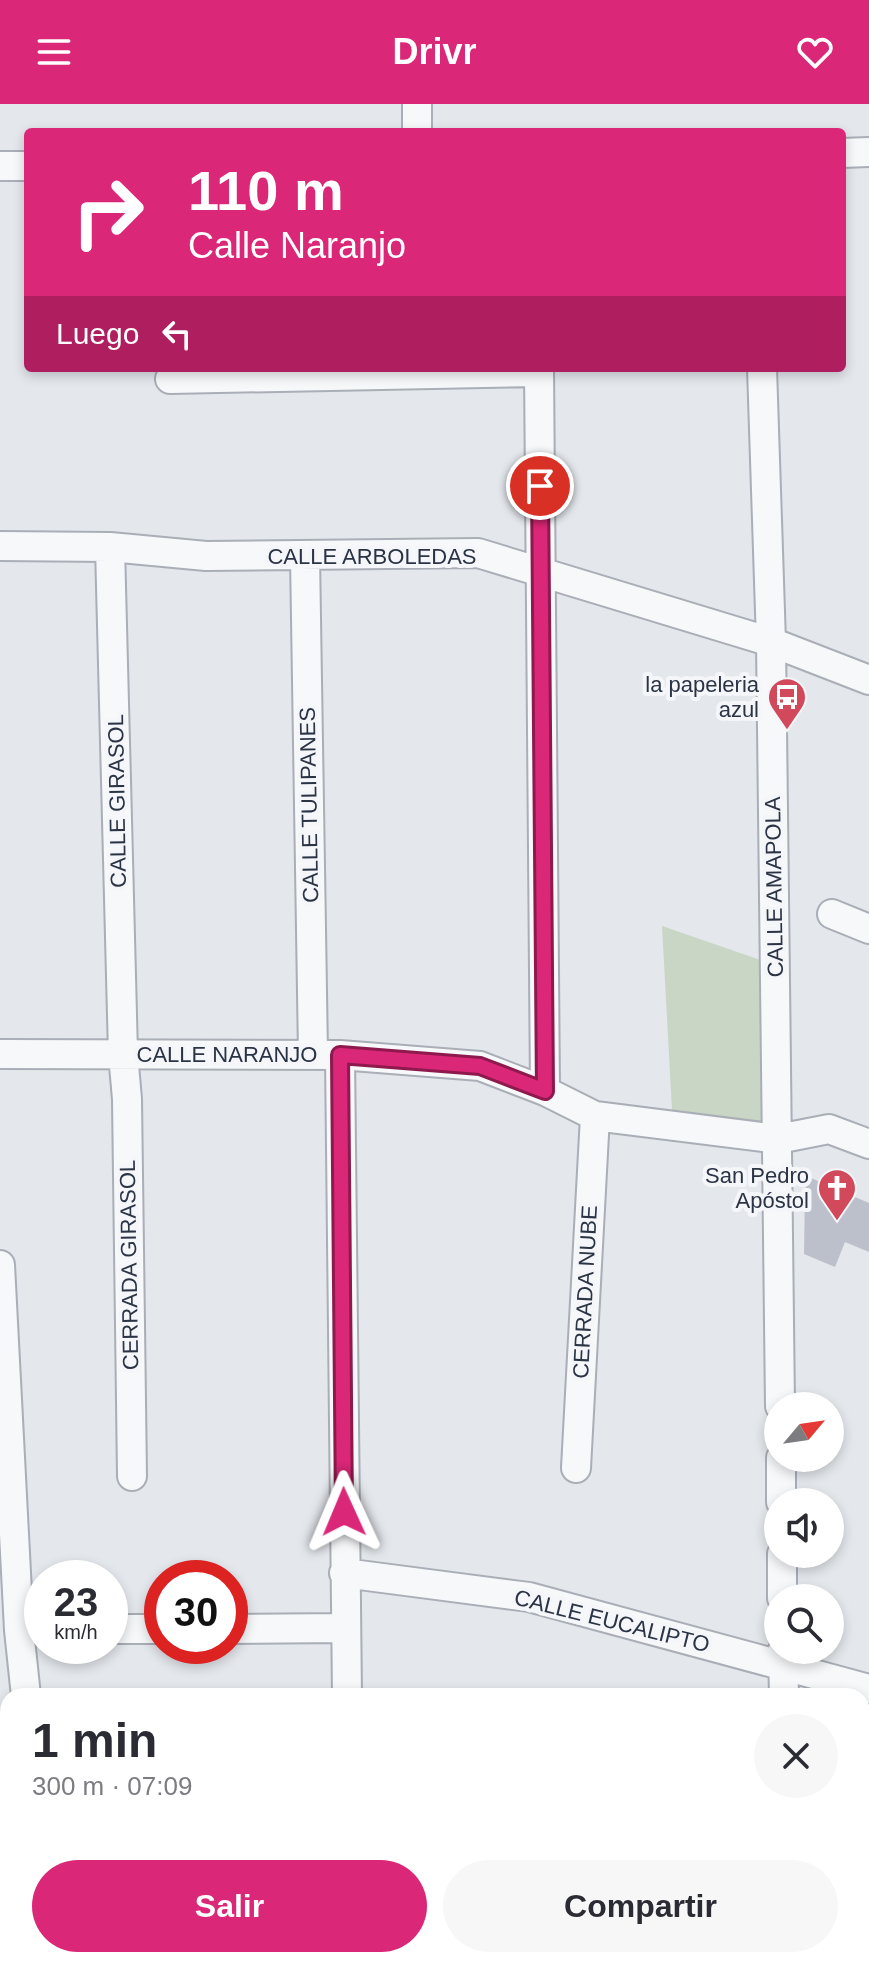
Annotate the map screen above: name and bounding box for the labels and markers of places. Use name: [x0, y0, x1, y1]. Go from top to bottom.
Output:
pin: [506, 452, 574, 520]
place label: la papeleria azul: [645, 672, 760, 722]
bus stop icon: la papeleria azul: [766, 676, 808, 731]
place label: San Pedro Apóstol: [705, 1163, 809, 1213]
church icon: San Pedro Apóstol: [816, 1167, 858, 1222]

